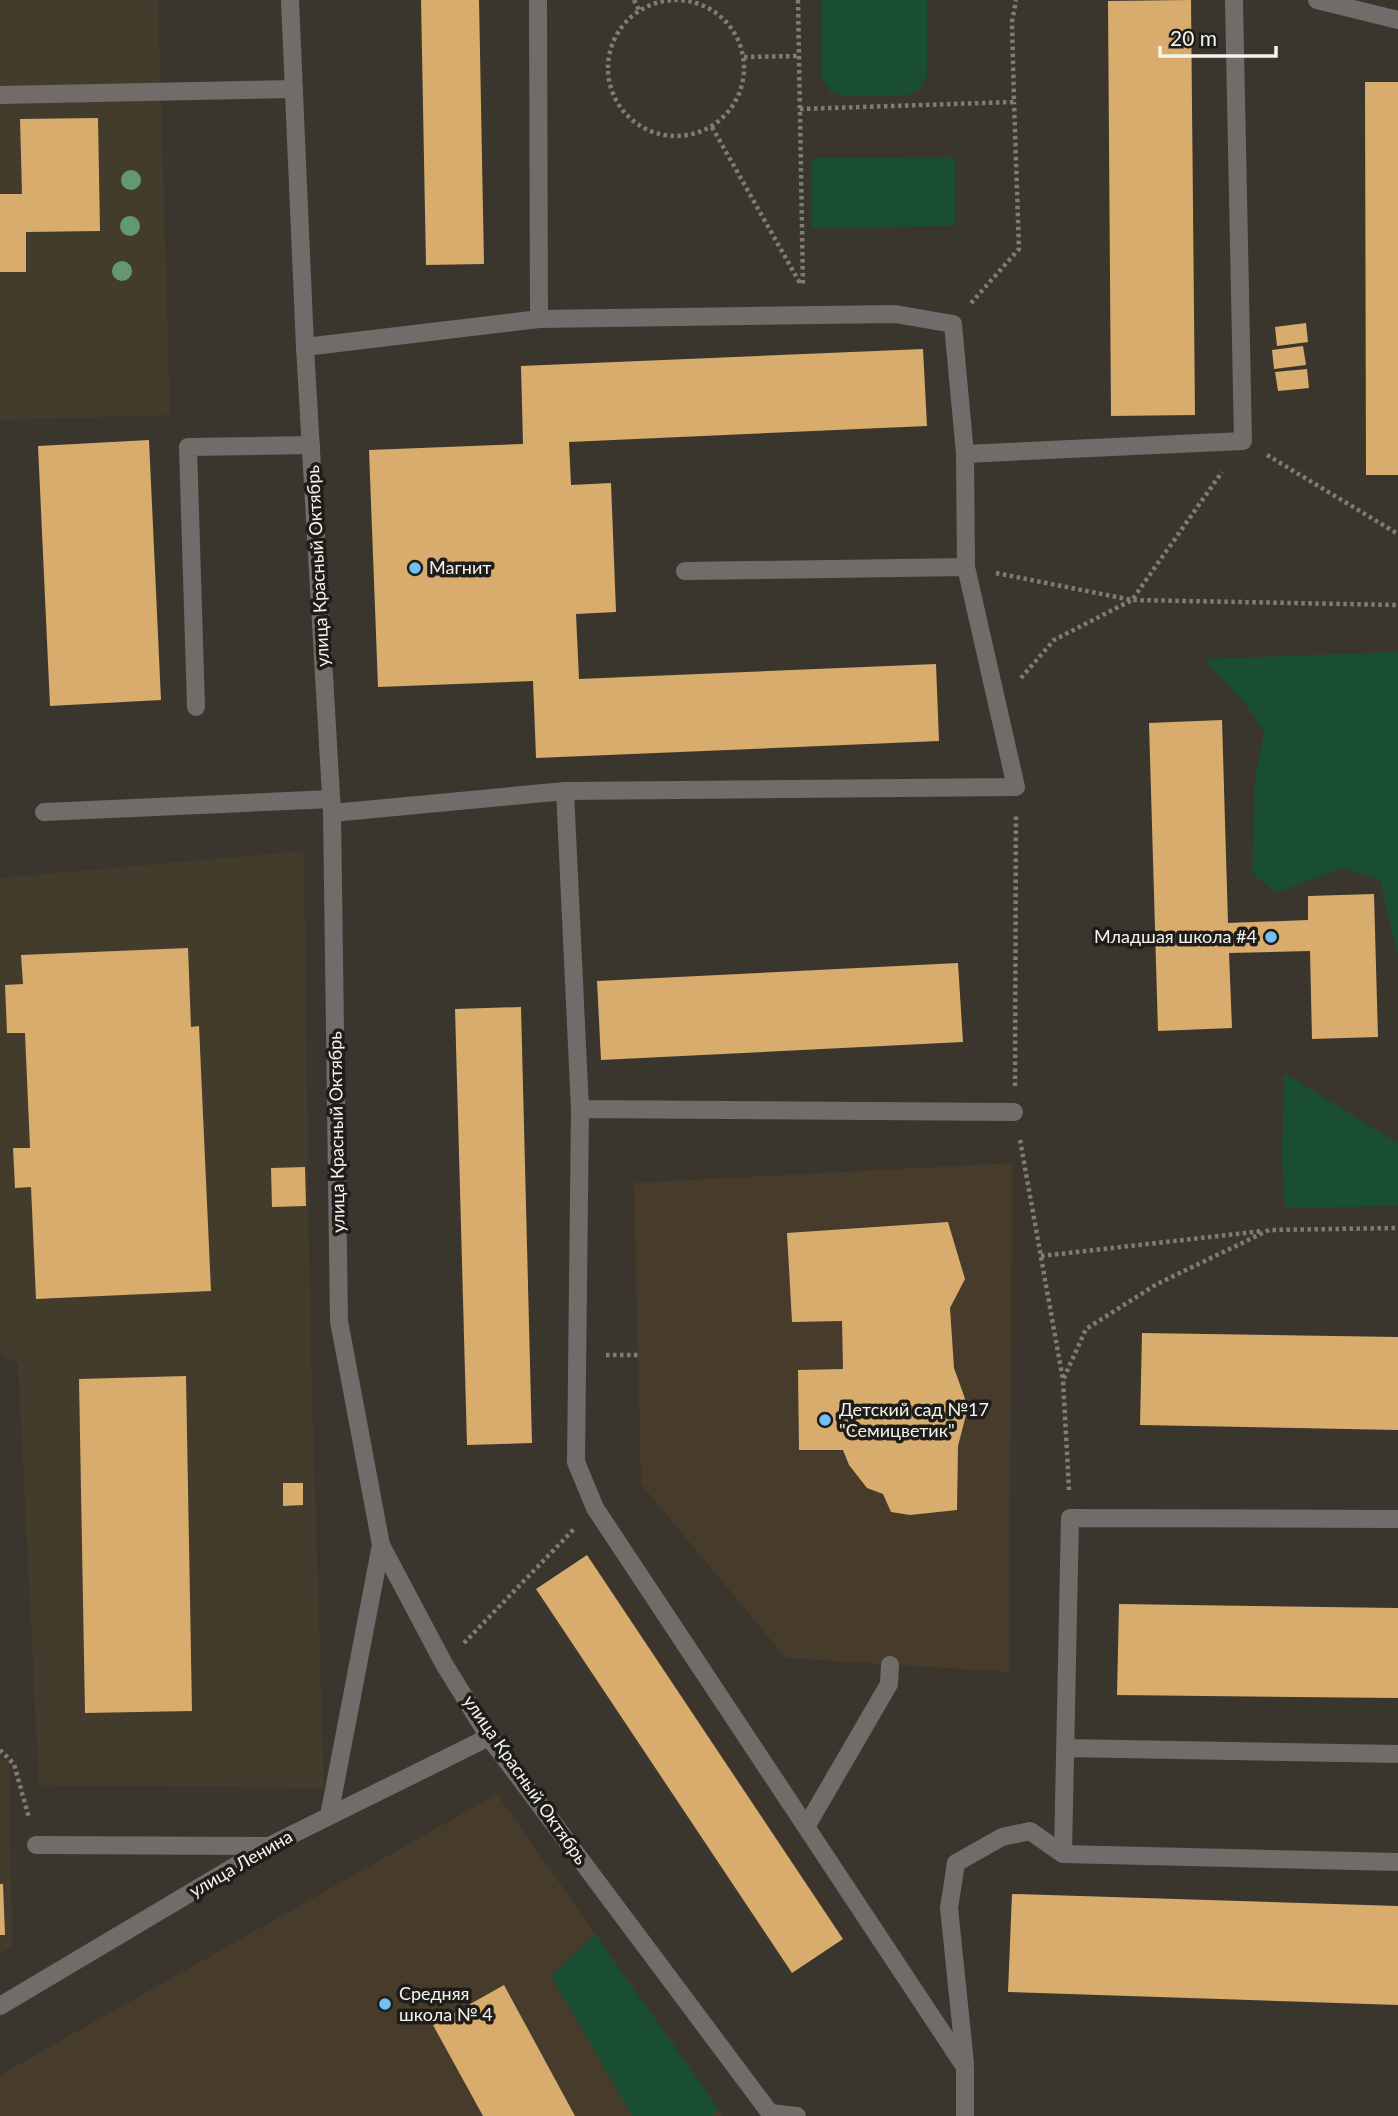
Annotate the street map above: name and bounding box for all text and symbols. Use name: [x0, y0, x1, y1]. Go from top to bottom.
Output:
scale bar: [1160, 14, 1276, 58]
text: 20 m: [1170, 25, 1217, 50]
street label: улица Красный Октябрь: [301, 464, 333, 667]
place label: Магнит: [429, 556, 491, 578]
marker: Магнит: [407, 560, 423, 576]
place label: Младшая школа #4: [1094, 925, 1257, 947]
marker: Младшая школа #4: [1263, 929, 1279, 945]
street label: улица Красный Октябрь: [323, 1031, 349, 1233]
place label: Детский сад №17 "Семицветик": [839, 1398, 989, 1441]
marker: Детский сад №17 "Семицветик": [817, 1412, 833, 1428]
street label: улица Красный Октябрь: [459, 1690, 593, 1869]
street label: улица Ленина: [185, 1825, 296, 1902]
place label: Средняя школа № 4: [399, 1982, 493, 2025]
marker: Средняя школа № 4: [377, 1996, 393, 2012]

